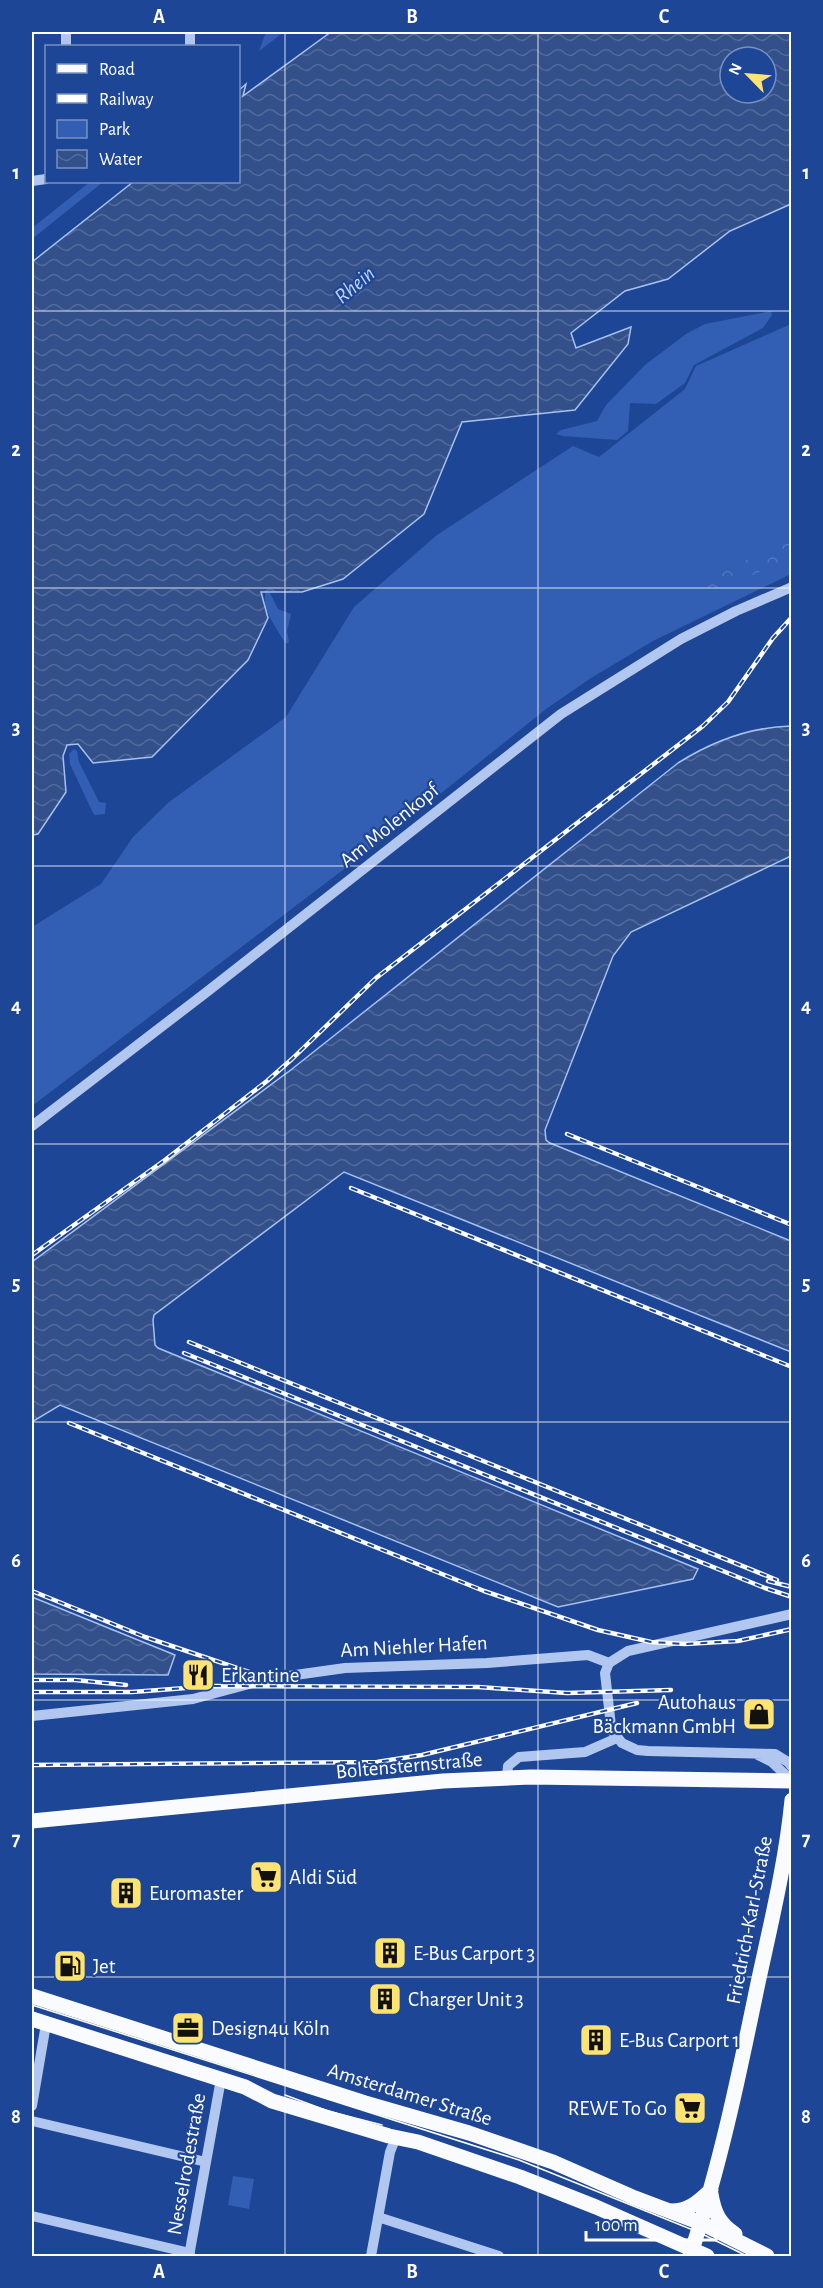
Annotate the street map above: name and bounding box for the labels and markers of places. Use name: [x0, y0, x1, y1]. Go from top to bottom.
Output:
restaurant icon: Erkantine: [180, 1657, 216, 1693]
place label: Erkantine: [221, 1665, 300, 1686]
place label: Autohaus Bäckmann GmbH: [592, 1692, 736, 1737]
shop icon: Autohaus Bäckmann GmbH: [741, 1696, 777, 1732]
supermarket icon: Aldi Süd: [248, 1859, 284, 1895]
place label: Aldi Süd: [289, 1867, 357, 1888]
building icon: Euromaster: [108, 1875, 144, 1911]
place label: Euromaster: [149, 1883, 243, 1904]
building icon: E-Bus Carport 3: [372, 1935, 408, 1971]
place label: E-Bus Carport 3: [413, 1943, 535, 1964]
fuel station icon: Jet: [52, 1948, 88, 1984]
place label: Jet: [93, 1956, 116, 1977]
building icon: Charger Unit 3: [367, 1981, 403, 2017]
place label: Charger Unit 3: [408, 1989, 524, 2010]
office icon: Design4u Köln: [170, 2010, 206, 2046]
place label: Design4u Köln: [211, 2018, 330, 2039]
building icon: E-Bus Carport 1: [578, 2022, 614, 2058]
place label: E-Bus Carport 1: [619, 2030, 740, 2051]
supermarket icon: REWE To Go: [672, 2090, 708, 2126]
place label: REWE To Go: [568, 2098, 667, 2119]

